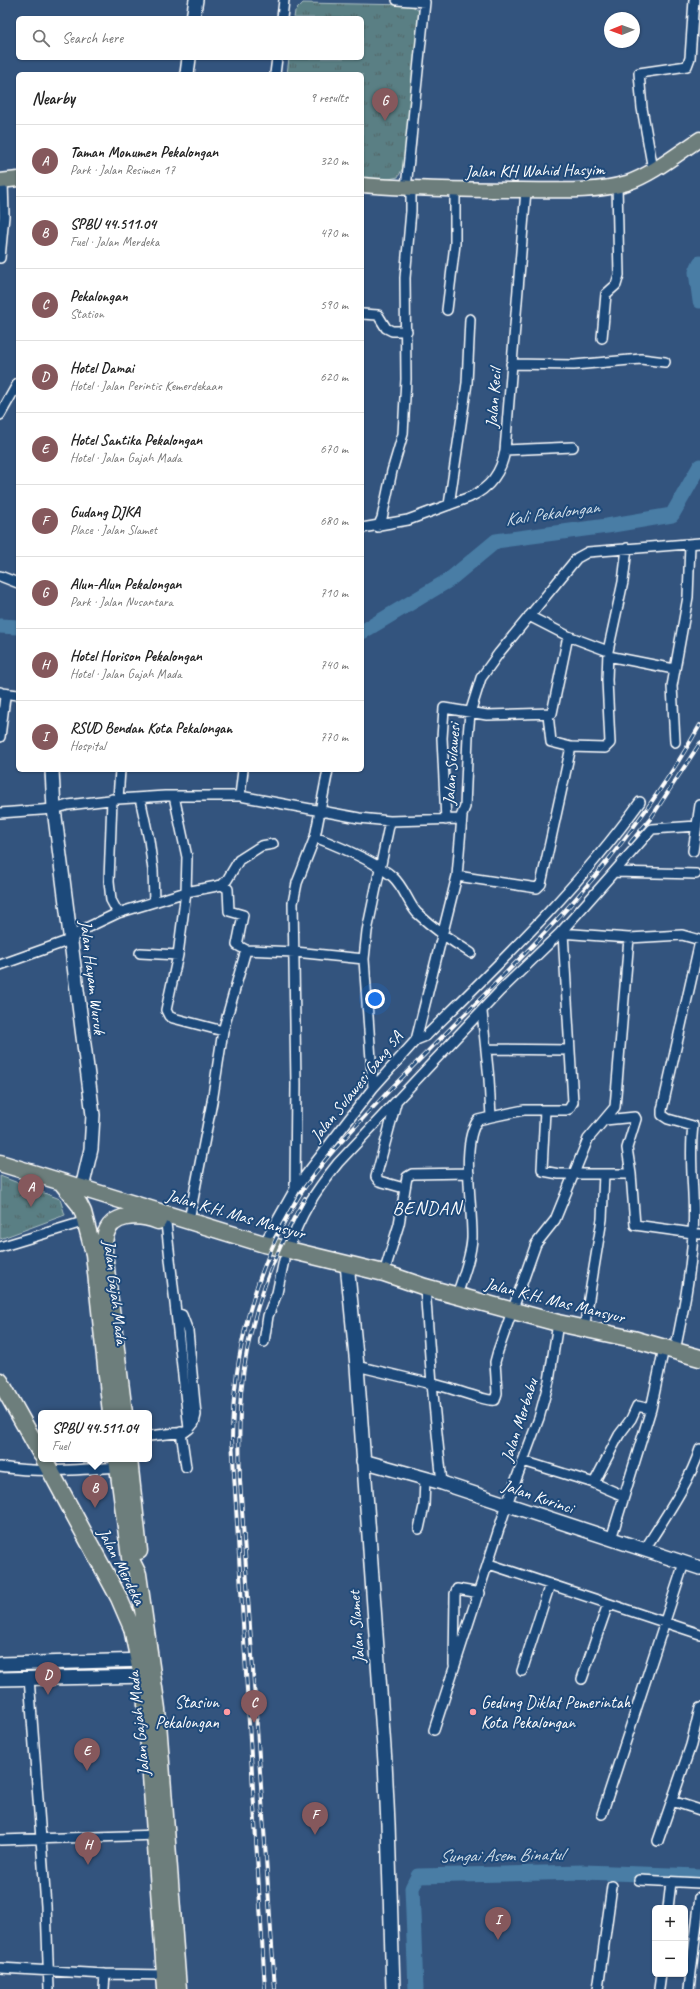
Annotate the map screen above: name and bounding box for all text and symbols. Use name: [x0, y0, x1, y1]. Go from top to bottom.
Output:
north arrow: [604, 12, 640, 48]
search box: [16, 16, 364, 60]
icon: search: [30, 27, 52, 49]
text: Search here: [62, 29, 123, 48]
text: Nearby: [32, 88, 75, 109]
pin: G: [372, 88, 398, 121]
text: 9 results: [310, 90, 348, 106]
text: Taman Monumen Pekalongan: [70, 143, 218, 162]
text: A: [42, 153, 48, 169]
text: 320 m: [320, 153, 348, 169]
street label: Jalan KH Wahid Hasyim: [464, 159, 606, 182]
text: Park · Jalan Resimen 17: [70, 162, 175, 178]
text: SPBU 44.511.04: [70, 215, 156, 234]
text: B: [42, 225, 48, 241]
text: 470 m: [320, 225, 348, 241]
text: Fuel · Jalan Merdeka: [70, 234, 159, 250]
text: Pekalongan: [70, 287, 128, 306]
text: C: [42, 297, 48, 313]
text: 590 m: [320, 297, 348, 313]
text: Station: [70, 306, 104, 322]
text: Hotel Damai: [70, 359, 134, 378]
street label: Jalan Kecil: [481, 364, 506, 430]
text: D: [41, 369, 49, 385]
text: 620 m: [320, 369, 348, 385]
text: Hotel · Jalan Perintis Kemerdekaan: [70, 378, 222, 394]
text: Hotel Santika Pekalongan: [70, 431, 202, 450]
text: E: [42, 441, 48, 457]
text: 670 m: [320, 441, 348, 457]
text: Hotel · Jalan Gajah Mada: [70, 450, 182, 466]
water label: Kali Pekalongan: [504, 495, 602, 530]
text: Gudang DJKA: [70, 503, 140, 522]
text: F: [42, 513, 48, 529]
text: 680 m: [320, 513, 348, 529]
text: Place · Jalan Slamet: [70, 522, 157, 538]
text: Alun-Alun Pekalongan: [70, 575, 181, 594]
text: G: [42, 585, 48, 601]
text: 710 m: [320, 585, 348, 601]
text: Park · Jalan Nusantara: [70, 594, 173, 610]
text: Hotel Horison Pekalongan: [70, 647, 202, 666]
text: H: [41, 657, 49, 673]
text: 740 m: [320, 657, 348, 673]
text: Hotel · Jalan Gajah Mada: [70, 666, 182, 682]
text: RSUD Bendan Kota Pekalongan: [70, 719, 232, 738]
street label: Jalan Sulawesi: [438, 720, 465, 807]
text: I: [42, 729, 48, 745]
text: 770 m: [320, 729, 348, 745]
text: Hospital: [70, 738, 106, 754]
street label: Jalan Hayam Wuruk: [75, 918, 110, 1037]
your location: [365, 989, 385, 1009]
street label: Jalan Sulawesi Gang 5A: [305, 1026, 408, 1146]
pin: A: [18, 1174, 44, 1207]
street label: Jalan K.H. Mas Mansyur: [163, 1184, 309, 1245]
district label: BENDAN: [392, 1196, 463, 1220]
street label: Jalan Gajah Mada: [99, 1238, 133, 1347]
street label: Jalan K.H. Mas Mansyur: [482, 1273, 629, 1328]
street label: Jalan Merbabu: [496, 1374, 543, 1465]
popup: [38, 1410, 152, 1462]
text: SPBU 44.511.04: [52, 1419, 138, 1438]
text: Fuel: [52, 1438, 69, 1454]
street label: Jalan Kurinci: [499, 1474, 578, 1519]
pin: B: [82, 1475, 108, 1508]
street label: Jalan Merdeka: [93, 1524, 150, 1609]
street label: Jalan Slamet: [343, 1588, 370, 1665]
pin: D: [35, 1662, 61, 1695]
street label: Jalan Gajah Mada: [122, 1669, 155, 1778]
pin: C: [241, 1690, 267, 1723]
place label: Stasiun Pekalongan: [155, 1692, 220, 1733]
place label: Gedung Diklat Pemerintah Kota Pekalongan: [481, 1692, 632, 1733]
marker: Stasiun Pekalongan: [222, 1707, 232, 1717]
marker: Gedung Diklat Pemerintah Kota Pekalongan: [468, 1707, 478, 1717]
pin: E: [74, 1738, 100, 1771]
pin: F: [302, 1802, 328, 1835]
pin: H: [75, 1832, 101, 1865]
water label: Sungai Asem Binatul: [439, 1843, 569, 1867]
map controls: [652, 1905, 688, 1977]
button: +: [652, 1905, 688, 1941]
pin: I: [485, 1907, 511, 1940]
button: −: [652, 1941, 688, 1977]

